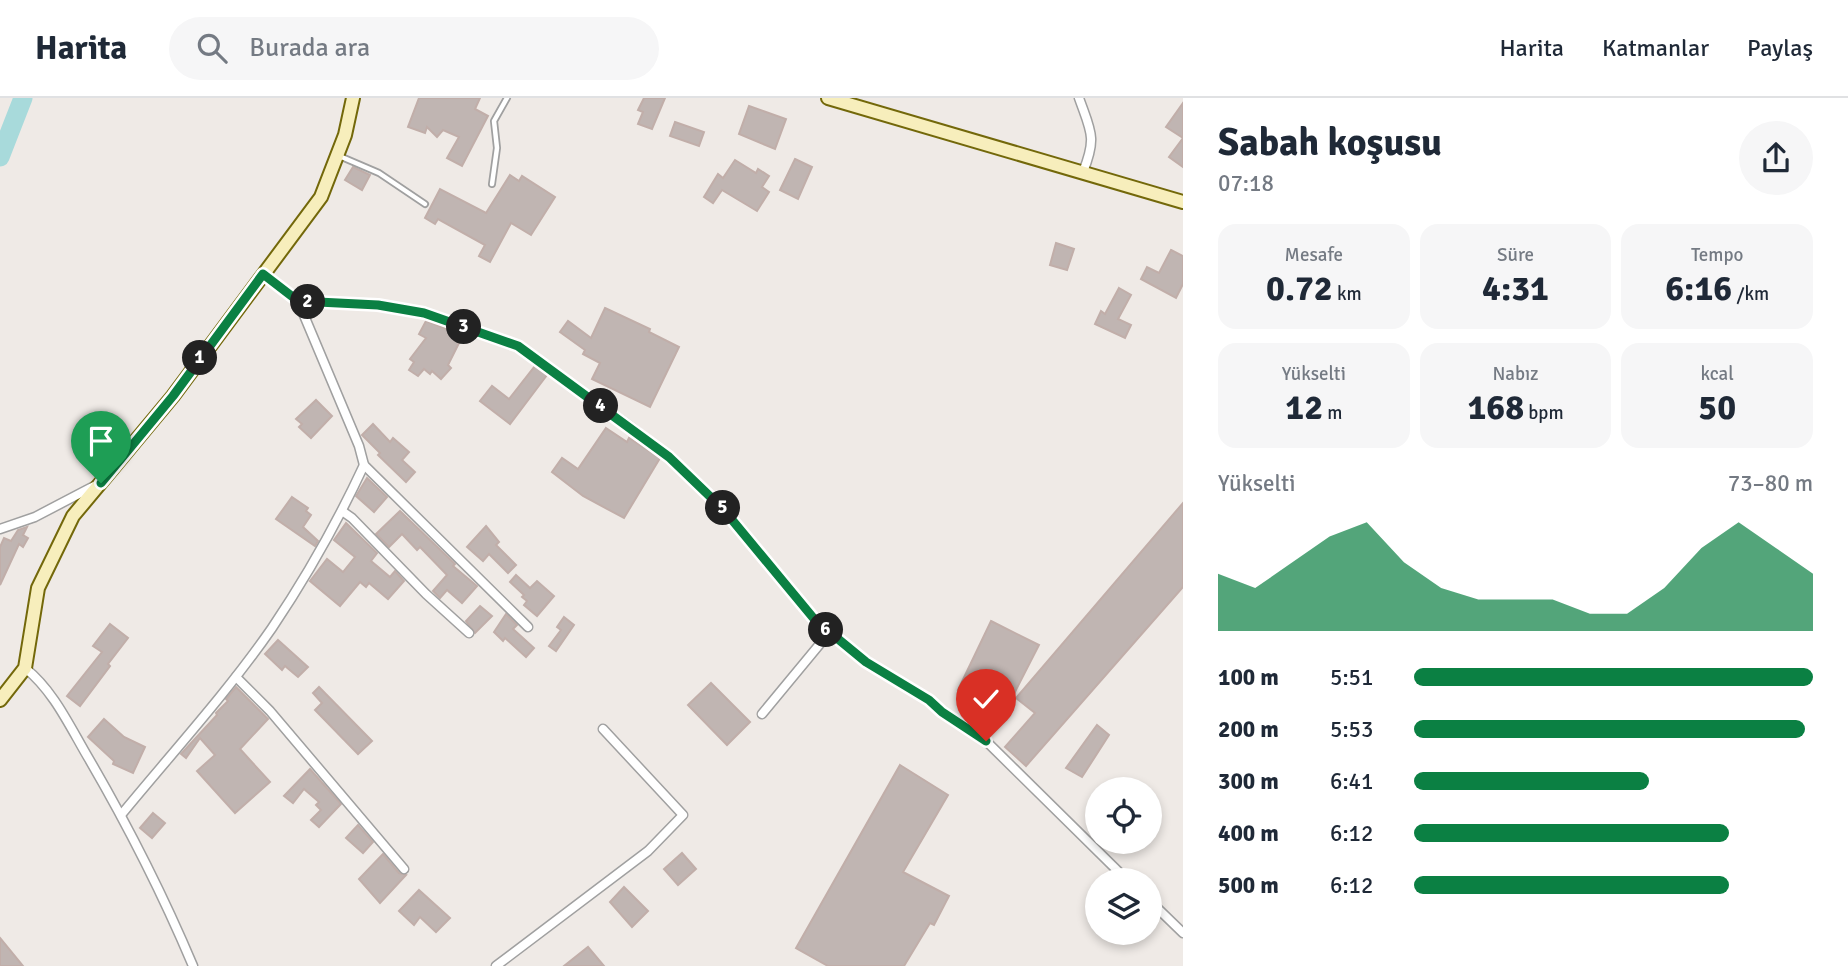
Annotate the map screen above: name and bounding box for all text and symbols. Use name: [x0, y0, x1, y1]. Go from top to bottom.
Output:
search box: [169, 17, 659, 80]
text: Harita: [35, 28, 127, 69]
icon: search: [193, 29, 231, 67]
text: Burada ara: [249, 32, 370, 64]
text: Harita: [1499, 33, 1564, 63]
text: Katmanlar: [1602, 33, 1709, 63]
text: Paylaş: [1747, 33, 1813, 63]
text: Sabah koşusu: [1218, 119, 1442, 166]
button: share: [1739, 121, 1813, 195]
text: 07:18: [1218, 169, 1274, 198]
text: Mesafe: [1285, 243, 1343, 267]
text: Süre: [1497, 243, 1534, 267]
text: Tempo: [1691, 243, 1743, 267]
text: 0.72: [1266, 267, 1333, 310]
text: 4:31: [1482, 267, 1549, 310]
text: 6:16: [1665, 267, 1732, 310]
text: km: [1333, 282, 1362, 306]
text: /km: [1732, 282, 1769, 306]
pin: 2: [290, 284, 326, 320]
text: 2: [302, 289, 313, 313]
pin: 3: [447, 310, 482, 344]
text: 3: [458, 314, 469, 338]
pin: 1: [182, 341, 218, 376]
text: 1: [194, 345, 205, 369]
text: Yükselti: [1282, 362, 1346, 386]
text: Nabız: [1492, 362, 1539, 386]
text: kcal: [1701, 362, 1734, 386]
text: 12: [1285, 386, 1323, 429]
text: 168: [1467, 386, 1524, 429]
text: 50: [1698, 386, 1736, 429]
pin: 4: [584, 388, 618, 424]
text: 4: [595, 393, 606, 417]
text: m: [1323, 401, 1342, 425]
text: bpm: [1524, 401, 1564, 425]
pin: [71, 411, 131, 483]
icon: arrive: [82, 422, 120, 460]
text: Yükselti: [1218, 469, 1295, 498]
text: 73–80 m: [1728, 469, 1813, 498]
pin: 5: [706, 490, 740, 526]
text: 5: [717, 495, 728, 519]
pin: 6: [808, 612, 844, 648]
text: 6: [820, 617, 831, 641]
text: 100 m: [1218, 663, 1279, 692]
text: 5:51: [1330, 663, 1373, 692]
pin: [956, 669, 1016, 741]
icon: check: [967, 680, 1005, 718]
text: 200 m: [1218, 715, 1279, 744]
text: 5:53: [1330, 715, 1373, 744]
text: 300 m: [1218, 767, 1279, 796]
text: 6:41: [1330, 767, 1373, 796]
map controls: [1085, 777, 1162, 945]
button: locate: [1085, 777, 1162, 854]
text: 400 m: [1218, 819, 1279, 848]
text: 6:12: [1330, 819, 1373, 848]
button: layers: [1085, 868, 1162, 945]
text: 500 m: [1218, 871, 1279, 900]
text: 6:12: [1330, 871, 1373, 900]

